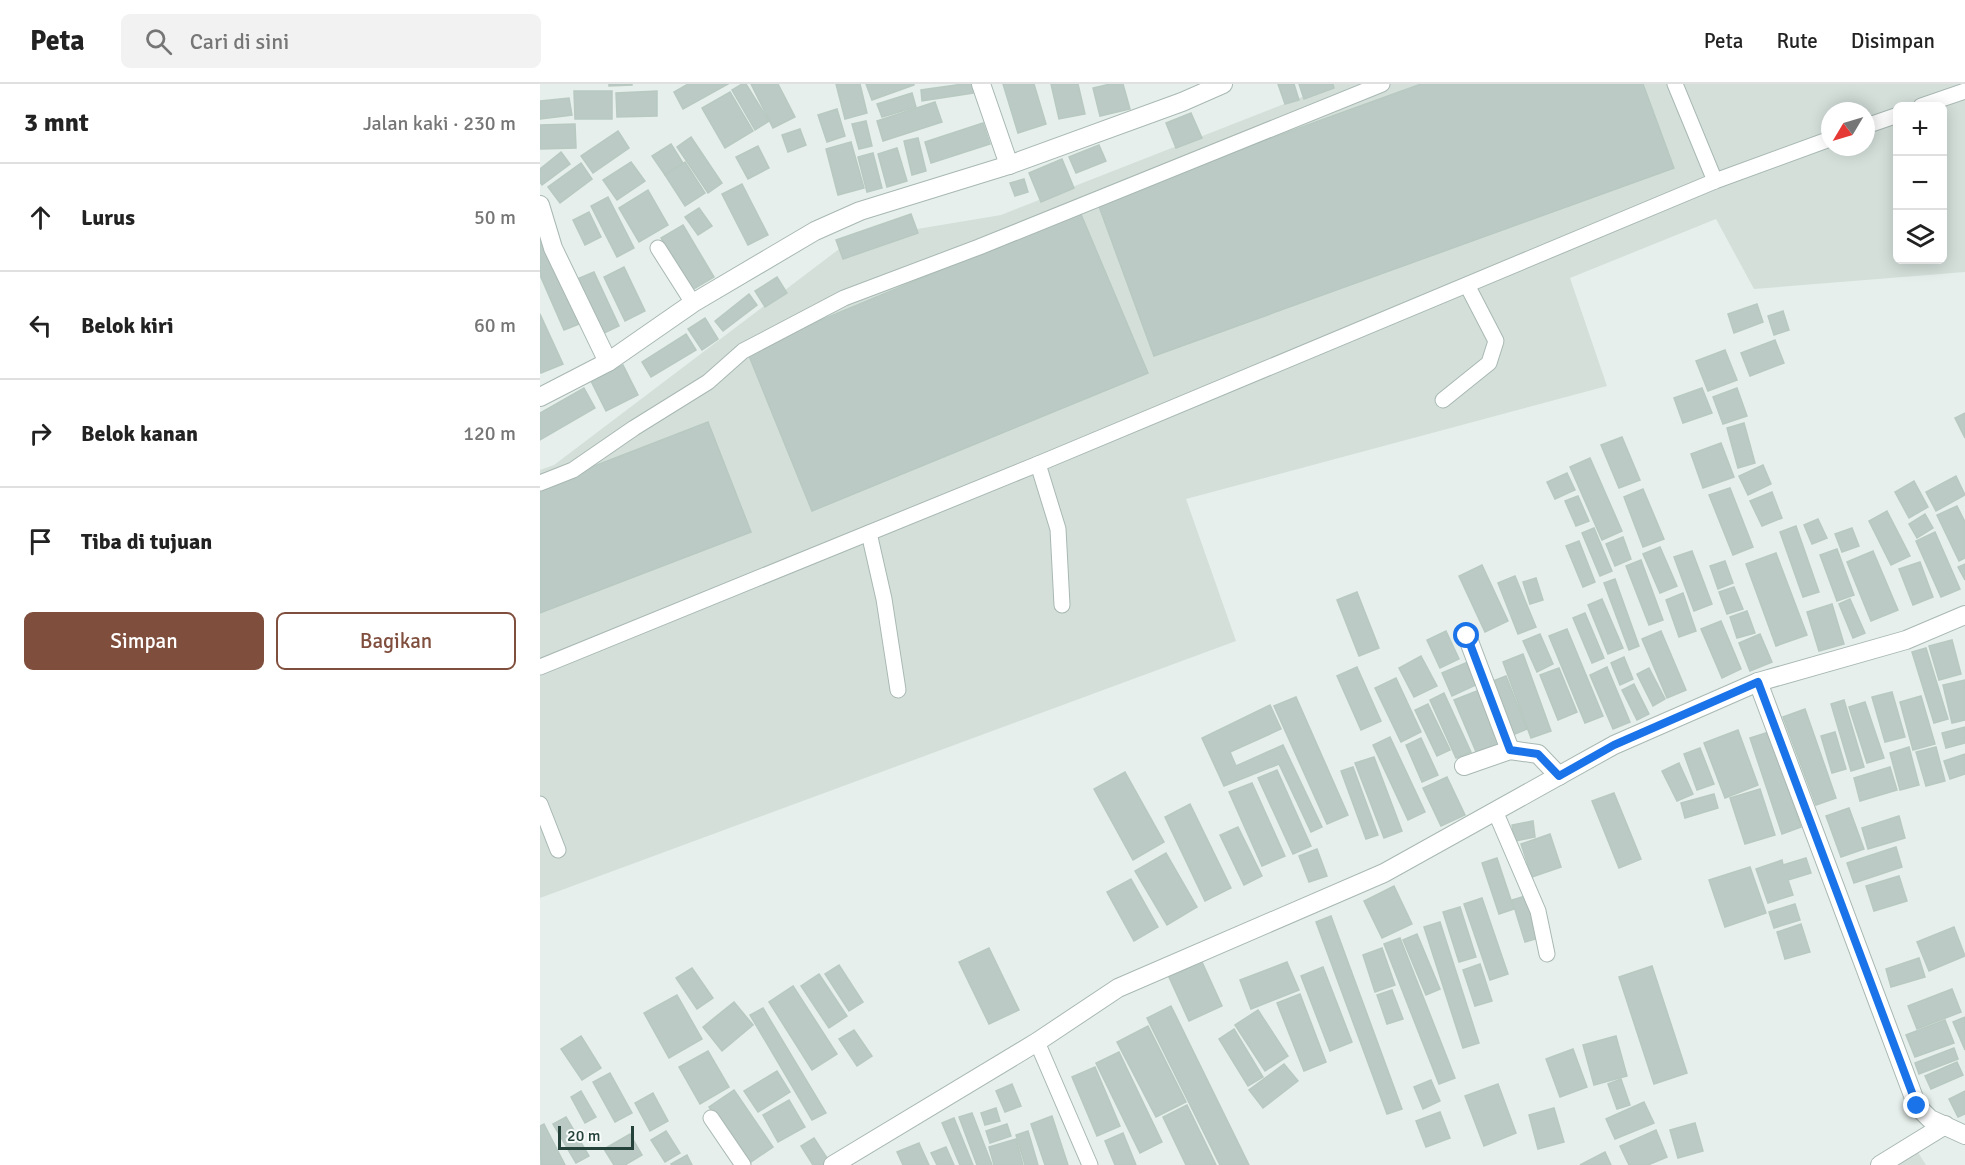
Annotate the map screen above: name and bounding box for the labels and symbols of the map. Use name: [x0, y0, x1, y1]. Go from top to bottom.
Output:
north arrow: [1821, 102, 1875, 156]
route start: [1453, 622, 1479, 648]
route end: [1903, 1092, 1929, 1118]
scale bar: [558, 1123, 634, 1150]

